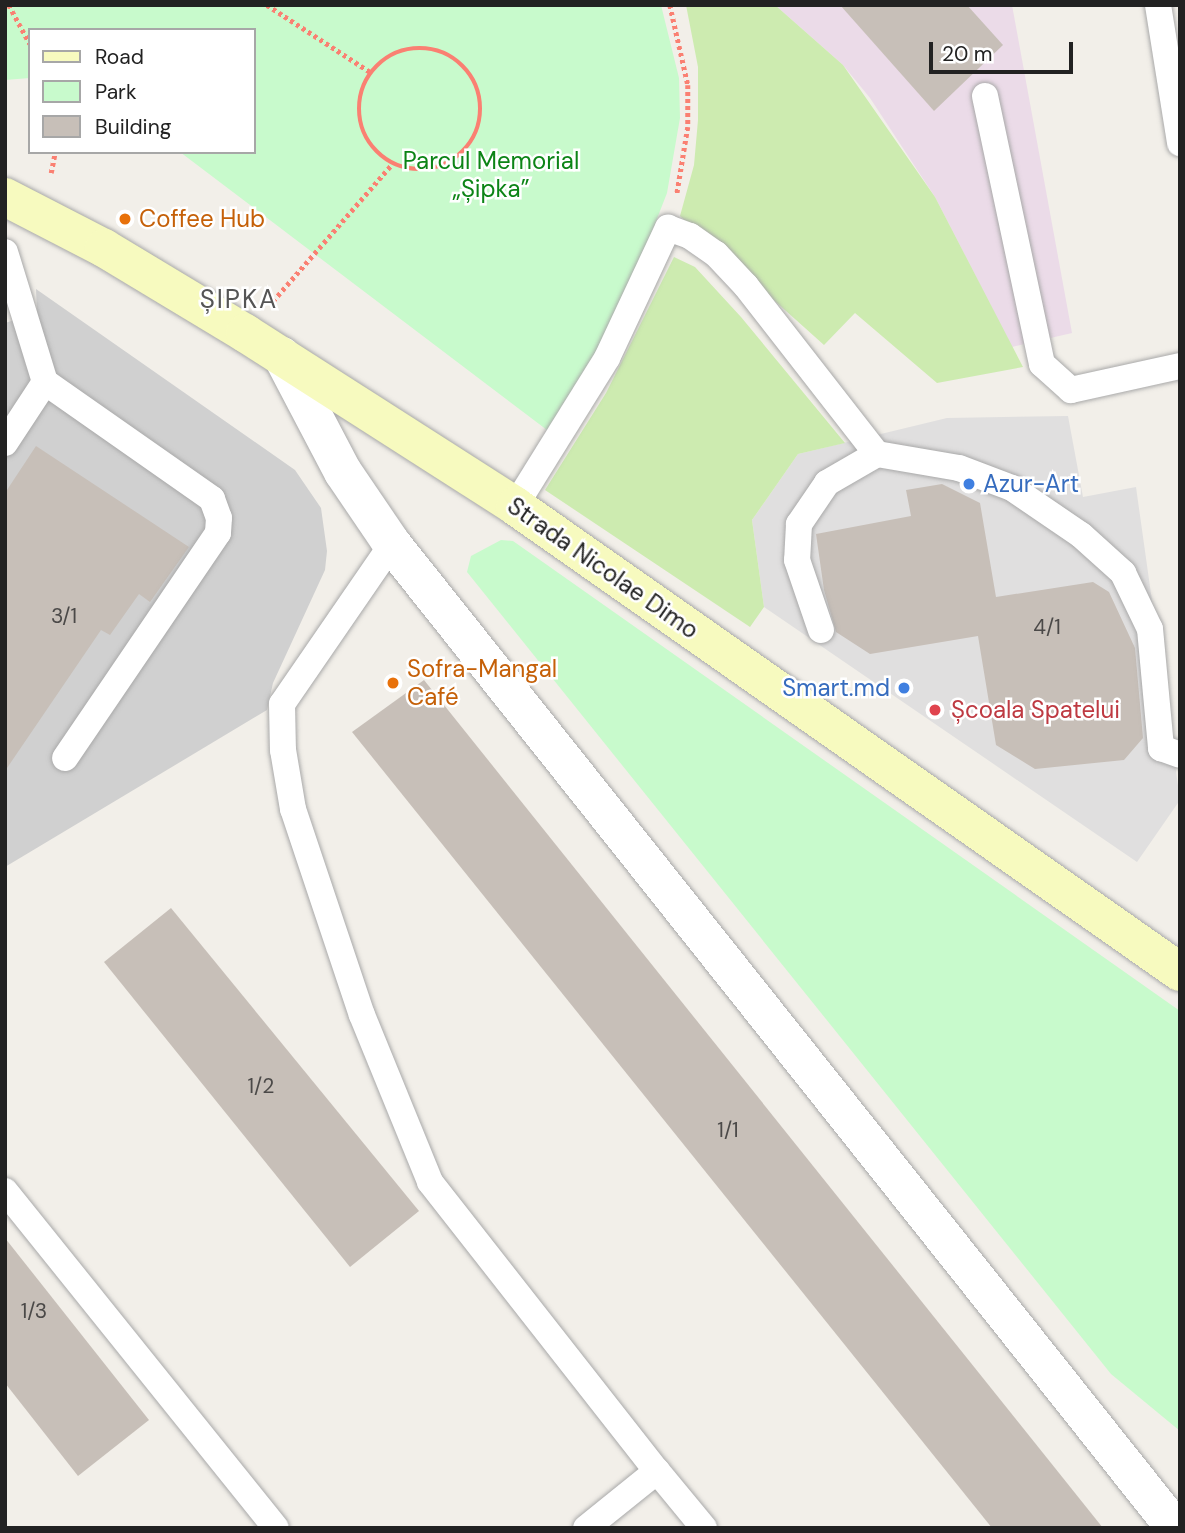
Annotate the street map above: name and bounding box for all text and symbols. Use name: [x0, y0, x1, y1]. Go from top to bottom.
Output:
legend: [28, 28, 256, 154]
scale bar: [933, 28, 1076, 72]
text: 20 m: [942, 40, 993, 68]
text: Road: [95, 43, 144, 71]
text: Park: [95, 78, 136, 106]
text: Building: [95, 113, 171, 141]
park label: Parcul Memorial „Șipka”: [403, 147, 579, 203]
place label: Coffee Hub: [139, 205, 265, 233]
marker: Coffee Hub: [117, 211, 133, 227]
district label: ȘIPKA: [200, 284, 278, 316]
place label: Azur-Art: [983, 470, 1079, 498]
marker: Azur-Art: [961, 476, 977, 492]
street label: Strada Nicolae Dimo: [502, 491, 704, 645]
house number: 3/1: [51, 603, 77, 629]
house number: 4/1: [1033, 614, 1061, 640]
place label: Sofra-Mangal Café: [407, 655, 557, 711]
place label: Smart.md: [782, 674, 890, 702]
marker: Sofra-Mangal Café: [385, 675, 401, 691]
marker: Smart.md: [896, 680, 912, 696]
place label: Școala Spatelui: [951, 696, 1120, 724]
marker: Școala Spatelui: [925, 700, 945, 720]
house number: 1/2: [248, 1073, 274, 1099]
house number: 1/1: [717, 1117, 739, 1143]
house number: 1/3: [21, 1298, 47, 1324]

